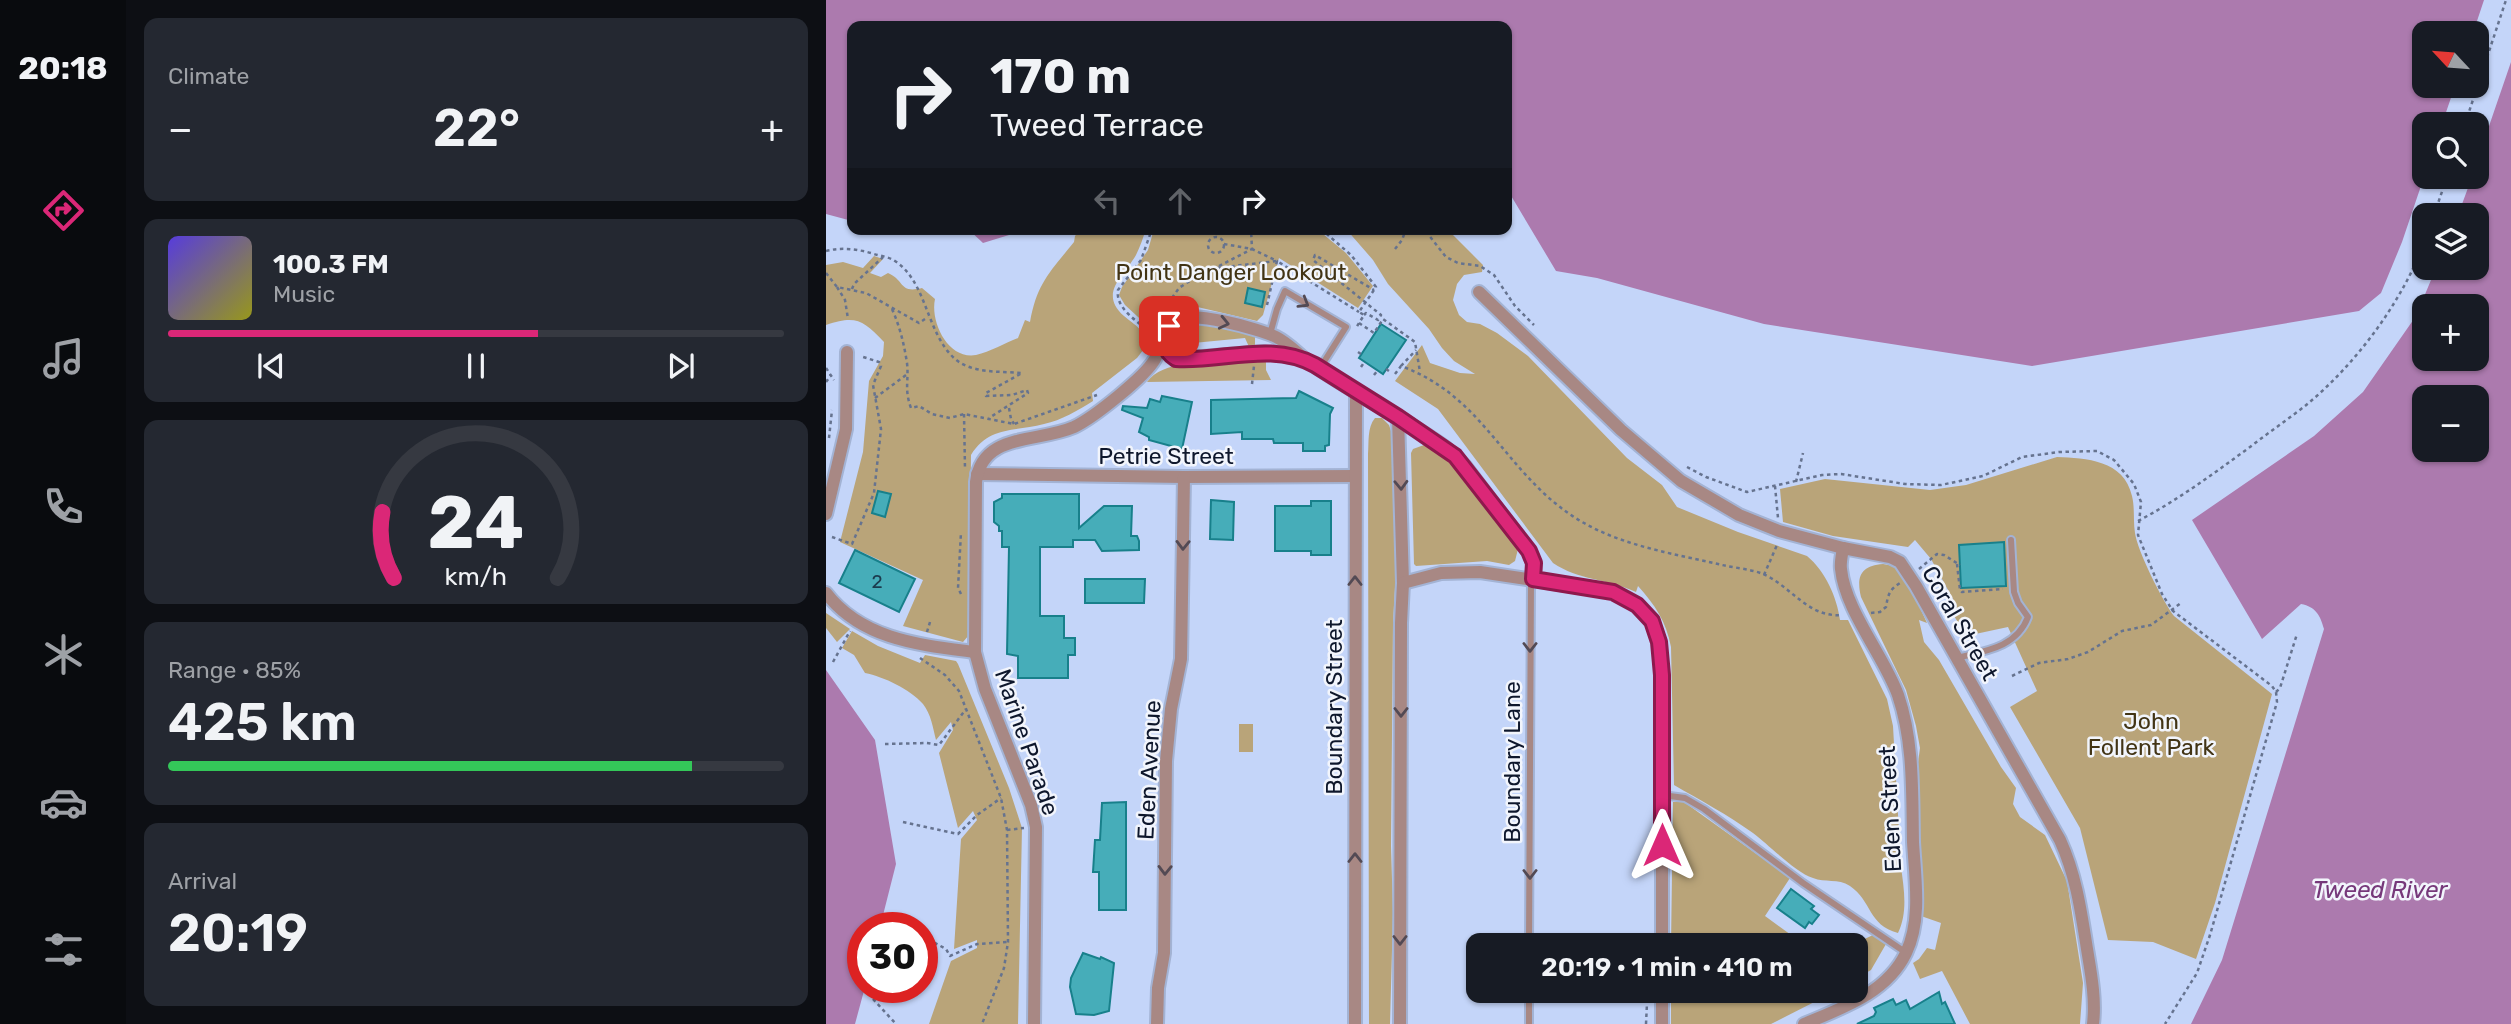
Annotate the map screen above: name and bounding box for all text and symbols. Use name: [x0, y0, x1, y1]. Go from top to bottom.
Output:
north arrow: [2412, 21, 2488, 98]
map controls: [2412, 21, 2489, 462]
text: 170 m: [990, 47, 1131, 105]
text: 20:18: [18, 49, 108, 87]
icon: right: [875, 49, 966, 140]
text: Climate: [168, 62, 249, 90]
text: 22°: [433, 97, 520, 159]
text: −: [168, 106, 193, 152]
text: +: [760, 106, 784, 152]
text: Tweed Terrace: [990, 106, 1204, 144]
button: search: [2412, 112, 2489, 189]
icon: left: [1088, 182, 1126, 220]
icon: ahead: [1161, 182, 1199, 220]
icon: right: [1234, 182, 1272, 220]
icon: directions: [39, 186, 88, 235]
button: layers: [2412, 203, 2489, 280]
text: 100.3 FM: [273, 249, 389, 280]
park label: Point Danger Lookout: [1115, 258, 1347, 286]
text: Music: [273, 280, 335, 308]
one-way arrow: [1297, 294, 1310, 307]
button: +: [2412, 294, 2489, 371]
pin: [1139, 296, 1199, 356]
icon: arrive: [1150, 307, 1188, 345]
one-way arrow: [1218, 314, 1230, 329]
icon: music: [39, 334, 88, 383]
icon: previous: [252, 347, 290, 385]
icon: pause: [457, 347, 495, 385]
icon: next: [662, 347, 700, 385]
button: −: [2412, 385, 2489, 462]
street label: Petrie Street: [1098, 442, 1234, 470]
text: 24: [428, 480, 524, 566]
one-way arrow: [1393, 480, 1408, 491]
icon: phone: [39, 482, 88, 531]
one-way arrow: [1175, 541, 1191, 551]
street label: Coral Street: [1916, 561, 2004, 685]
text: km/h: [445, 562, 507, 591]
house number: 2: [871, 570, 883, 593]
one-way arrow: [1347, 576, 1363, 586]
street label: Boundary Street: [1320, 619, 1348, 795]
icon: climate: [39, 630, 88, 679]
one-way arrow: [1522, 642, 1538, 653]
text: Range · 85%: [168, 656, 301, 684]
street label: Marine Parade: [989, 665, 1065, 819]
street label: Boundary Lane: [1498, 681, 1526, 843]
text: 425 km: [168, 691, 357, 753]
street label: Eden Avenue: [1131, 699, 1167, 841]
one-way arrow: [1393, 707, 1409, 718]
park label: John Follent Park: [2088, 707, 2214, 761]
street label: Eden Street: [1873, 745, 1907, 873]
icon: car: [39, 778, 88, 827]
position arrow: [1625, 808, 1699, 882]
one-way arrow: [1347, 852, 1363, 863]
one-way arrow: [1157, 865, 1173, 875]
text: Arrival: [168, 867, 237, 895]
one-way arrow: [1522, 870, 1538, 880]
water label: Tweed River: [2312, 876, 2448, 904]
text: 20:19: [168, 902, 308, 964]
speed limit sign: 30: [847, 912, 938, 1003]
icon: filters: [39, 925, 88, 974]
one-way arrow: [1392, 935, 1408, 945]
text: 20:19 · 1 min · 410 m: [1541, 952, 1793, 983]

